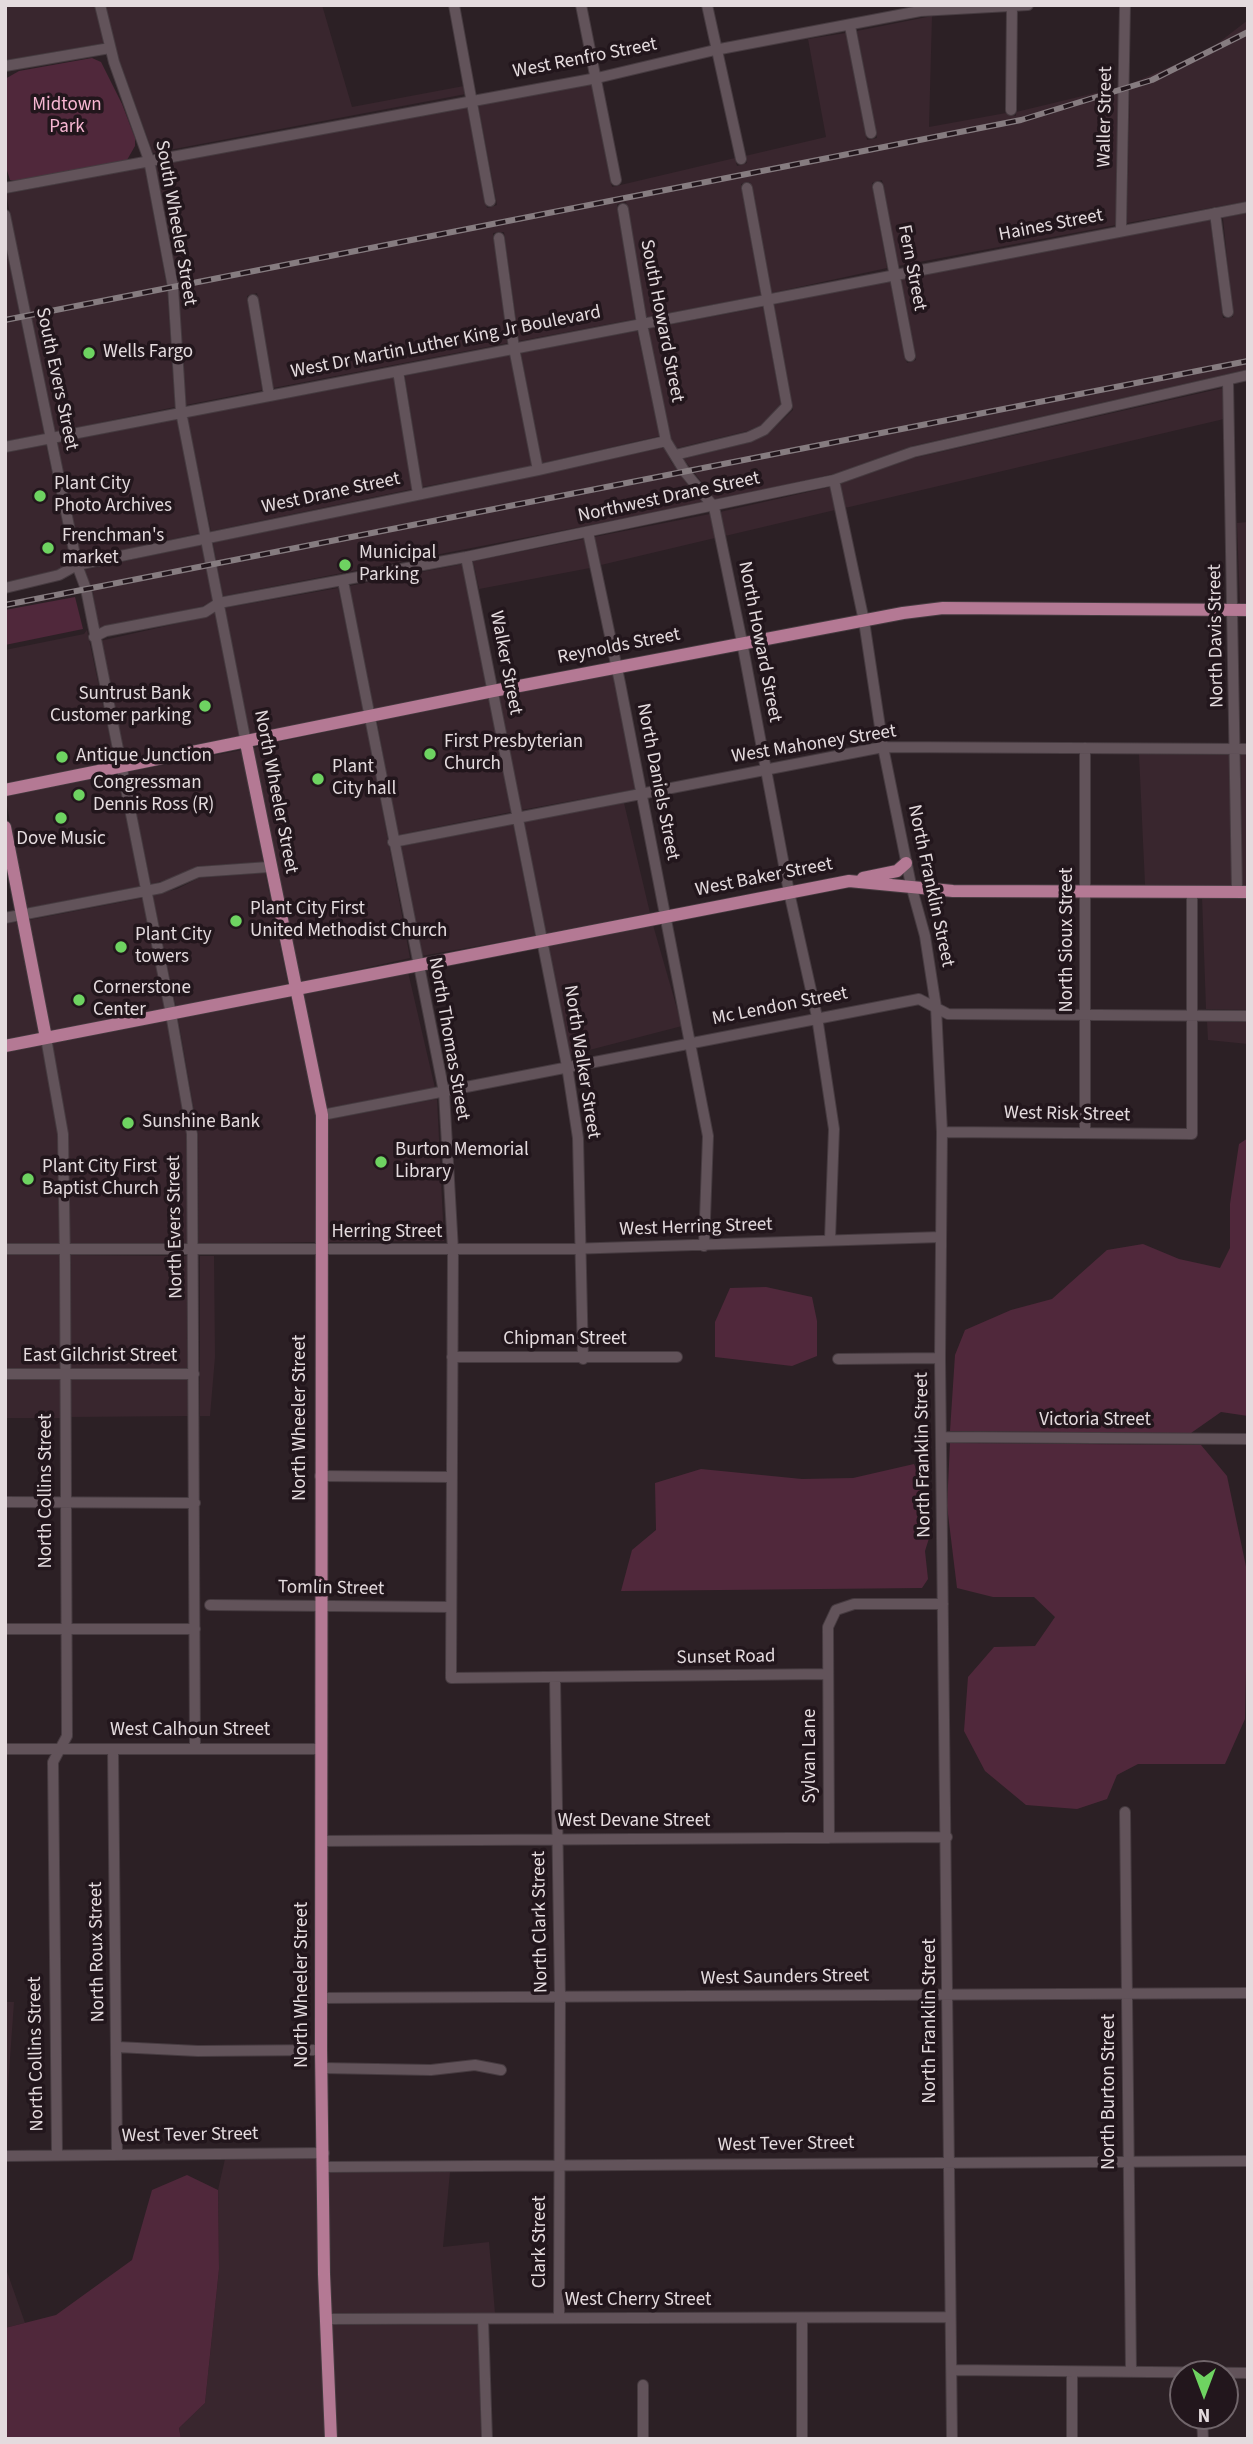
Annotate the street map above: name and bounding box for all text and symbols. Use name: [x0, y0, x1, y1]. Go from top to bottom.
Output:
street label: West Renfro Street: [511, 34, 659, 84]
street label: Waller Street: [1094, 66, 1118, 168]
park label: Midtown Park: [32, 95, 102, 139]
street label: South Wheeler Street: [149, 138, 201, 308]
street label: Haines Street: [997, 205, 1105, 247]
street label: Fern Street: [892, 223, 930, 313]
street label: South Howard Street: [634, 238, 688, 404]
street label: West Dr Martin Luther King Jr Boulevard: [289, 302, 603, 384]
street label: South Evers Street: [30, 306, 82, 452]
place label: Wells Fargo: [103, 342, 193, 364]
marker: Wells Fargo: [81, 345, 97, 361]
street label: West Drane Street: [260, 468, 402, 520]
street label: Northwest Drane Street: [576, 468, 762, 528]
place label: Plant City Photo Archives: [54, 474, 172, 518]
marker: Plant City Photo Archives: [32, 488, 48, 504]
place label: Frenchman's market: [62, 526, 164, 570]
marker: Frenchman's market: [40, 540, 56, 556]
place label: Municipal Parking: [359, 543, 436, 587]
marker: Municipal Parking: [337, 557, 353, 573]
street label: North Howard Street: [732, 559, 786, 725]
street label: North Davis Street: [1204, 564, 1230, 708]
street label: Walker Street: [484, 609, 526, 717]
street label: Reynolds Street: [556, 624, 682, 670]
place label: Suntrust Bank Customer parking: [50, 684, 191, 728]
marker: Suntrust Bank Customer parking: [197, 698, 213, 714]
street label: North Daniels Street: [631, 701, 683, 863]
street label: North Wheeler Street: [248, 708, 302, 876]
street label: West Mahoney Street: [730, 721, 898, 769]
place label: First Presbyterian Church: [444, 732, 583, 776]
place label: Antique Junction: [76, 746, 212, 768]
marker: First Presbyterian Church: [422, 746, 438, 762]
marker: Antique Junction: [54, 749, 70, 765]
place label: Plant City hall: [332, 757, 396, 801]
marker: Plant City hall: [310, 771, 326, 787]
place label: Congressman Dennis Ross (R): [93, 773, 214, 817]
marker: Congressman Dennis Ross (R): [71, 787, 87, 803]
street label: North Franklin Street: [902, 803, 958, 969]
marker: Dove Music: [53, 810, 69, 826]
place label: Dove Music: [16, 829, 106, 851]
street label: West Baker Street: [693, 854, 835, 902]
street label: North Sioux Street: [1057, 867, 1079, 1013]
place label: Plant City First United Methodist Church: [250, 899, 447, 943]
marker: Plant City First United Methodist Church: [228, 913, 244, 929]
place label: Plant City towers: [135, 925, 212, 969]
marker: Plant City towers: [113, 939, 129, 955]
street label: North Thomas Street: [422, 956, 474, 1122]
place label: Cornerstone Center: [93, 978, 191, 1022]
street label: Mc Lendon Street: [710, 983, 850, 1031]
street label: North Walker Street: [558, 984, 604, 1140]
marker: Cornerstone Center: [71, 992, 87, 1008]
street label: West Risk Street: [1004, 1102, 1130, 1128]
place label: Sunshine Bank: [142, 1112, 260, 1134]
marker: Sunshine Bank: [120, 1115, 136, 1131]
place label: Burton Memorial Library: [395, 1140, 529, 1184]
marker: Burton Memorial Library: [373, 1154, 389, 1170]
street label: North Evers Street: [163, 1155, 189, 1299]
place label: Plant City First Baptist Church: [42, 1157, 159, 1201]
marker: Plant City First Baptist Church: [20, 1171, 36, 1187]
street label: West Herring Street: [619, 1214, 773, 1242]
street label: Herring Street: [331, 1222, 443, 1244]
street label: Chipman Street: [503, 1329, 627, 1351]
street label: North Wheeler Street: [290, 1335, 312, 1501]
street label: East Gilchrist Street: [23, 1346, 177, 1368]
street label: North Franklin Street: [911, 1372, 937, 1538]
street label: Victoria Street: [1039, 1410, 1151, 1432]
street label: North Collins Street: [36, 1413, 58, 1569]
street label: Tomlin Street: [278, 1577, 384, 1601]
street label: Sunset Road: [676, 1646, 776, 1670]
street label: Sylvan Lane: [800, 1709, 822, 1803]
street label: West Calhoun Street: [110, 1720, 270, 1742]
street label: West Devane Street: [558, 1811, 710, 1833]
street label: North Clark Street: [528, 1851, 554, 1993]
street label: North Roux Street: [85, 1881, 111, 2023]
street label: North Wheeler Street: [292, 1902, 314, 2068]
street label: North Franklin Street: [920, 1938, 942, 2104]
street label: West Saunders Street: [701, 1965, 869, 1991]
street label: North Collins Street: [24, 1976, 50, 2132]
street label: North Burton Street: [1099, 2014, 1121, 2170]
street label: West Tever Street: [121, 2123, 259, 2149]
street label: West Tever Street: [717, 2132, 855, 2158]
street label: Clark Street: [530, 2196, 552, 2288]
street label: West Cherry Street: [565, 2290, 711, 2312]
north arrow: [1169, 2360, 1239, 2430]
text: N: [1198, 2401, 1210, 2428]

